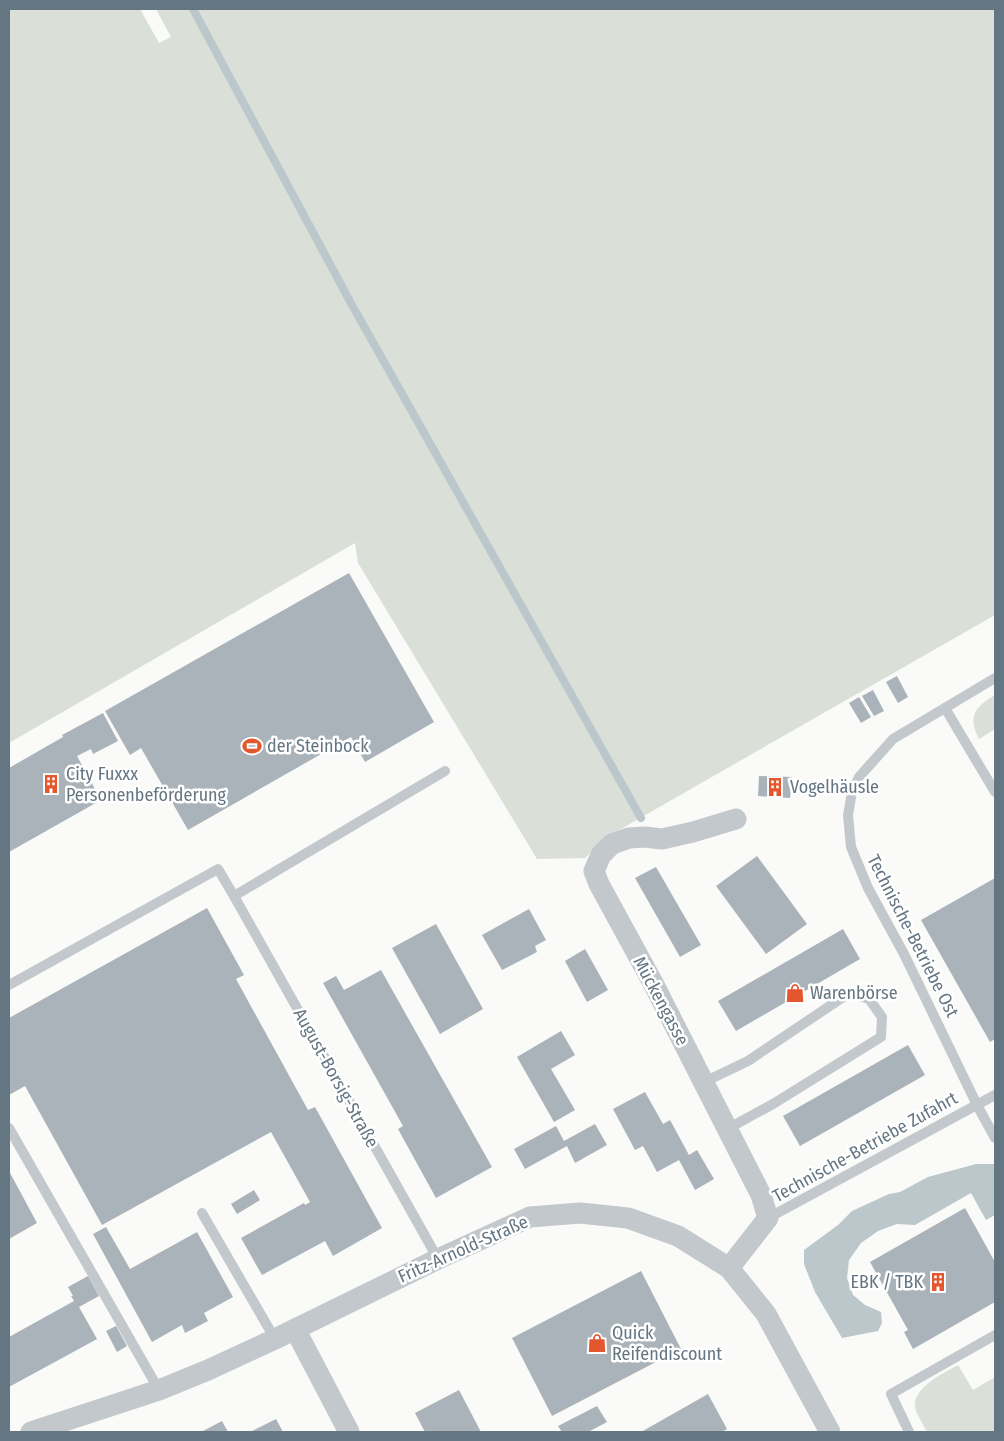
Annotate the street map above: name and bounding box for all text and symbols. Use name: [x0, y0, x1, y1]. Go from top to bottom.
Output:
sports icon: der Steinbock: [241, 735, 263, 757]
place label: der Steinbock: [267, 735, 369, 757]
place label: City Fuxxx Personenbeförderung: [66, 763, 227, 806]
building icon: City Fuxxx Personenbeförderung: [40, 773, 62, 795]
building icon: Vogelhäusle: [764, 776, 786, 798]
place label: Vogelhäusle: [790, 776, 879, 798]
street label: Technische-Betriebe Ost: [862, 851, 964, 1021]
street label: Mückengasse: [628, 953, 694, 1049]
shop icon: Warenbörse: [784, 982, 806, 1004]
place label: Warenbörse: [810, 982, 898, 1004]
street label: August-Borsig-Straße: [289, 1005, 383, 1152]
street label: Technische-Betriebe Zufahrt: [769, 1087, 961, 1207]
street label: Fritz-Arnold-Straße: [395, 1210, 531, 1287]
place label: EBK / TBK: [851, 1271, 923, 1293]
building icon: EBK / TBK: [927, 1271, 949, 1293]
place label: Quick Reifendiscount: [612, 1322, 722, 1365]
shop icon: Quick Reifendiscount: [586, 1332, 608, 1354]

